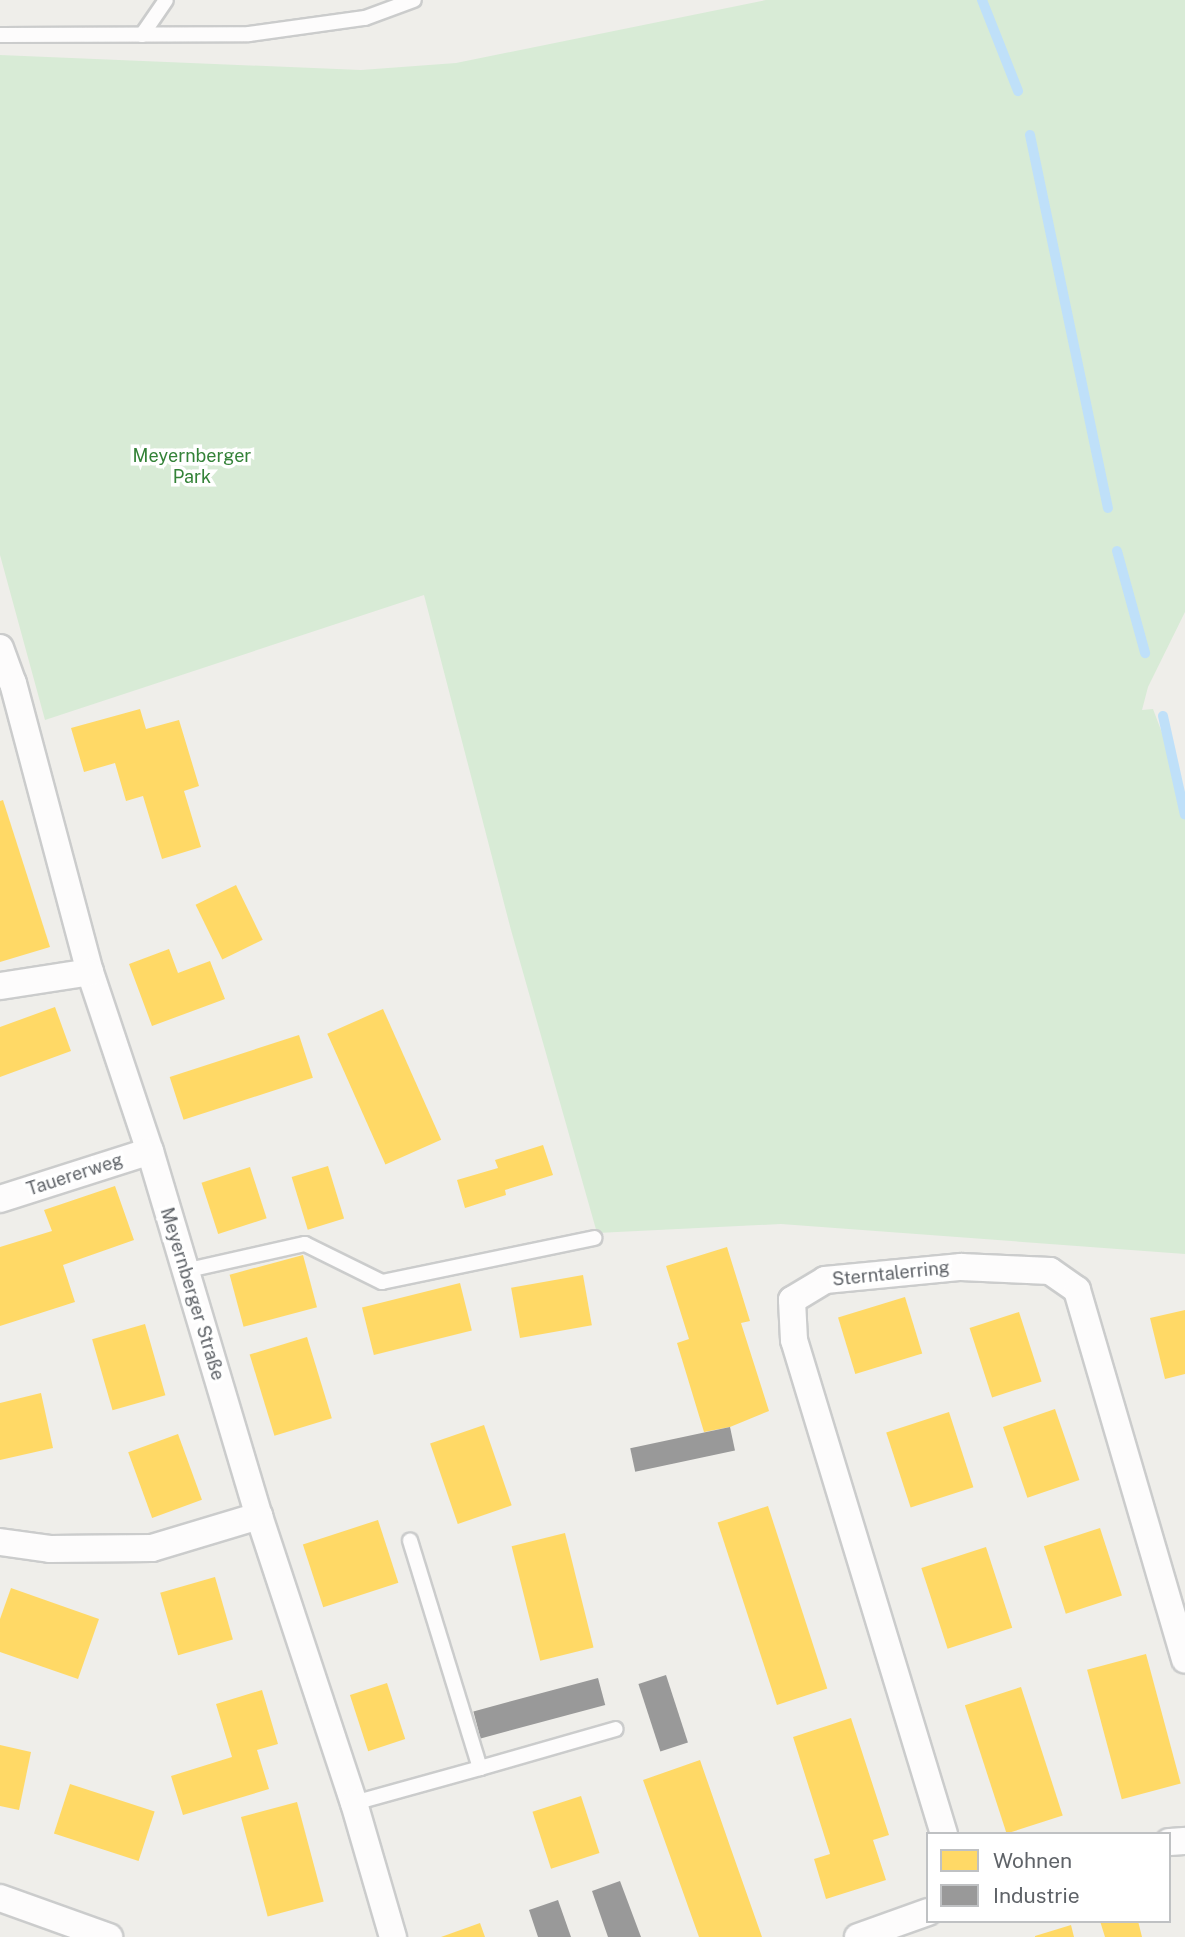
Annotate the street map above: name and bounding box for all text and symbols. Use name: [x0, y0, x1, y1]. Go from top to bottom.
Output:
park label: Meyernberger Park: [133, 446, 251, 489]
street label: Tauererweg: [24, 1149, 126, 1201]
street label: Meyernberger Straße: [155, 1205, 229, 1383]
street label: Sterntalerring: [831, 1257, 951, 1291]
legend: [926, 1832, 1171, 1923]
text: Wohnen: [993, 1848, 1072, 1873]
text: Industrie: [993, 1883, 1080, 1908]

